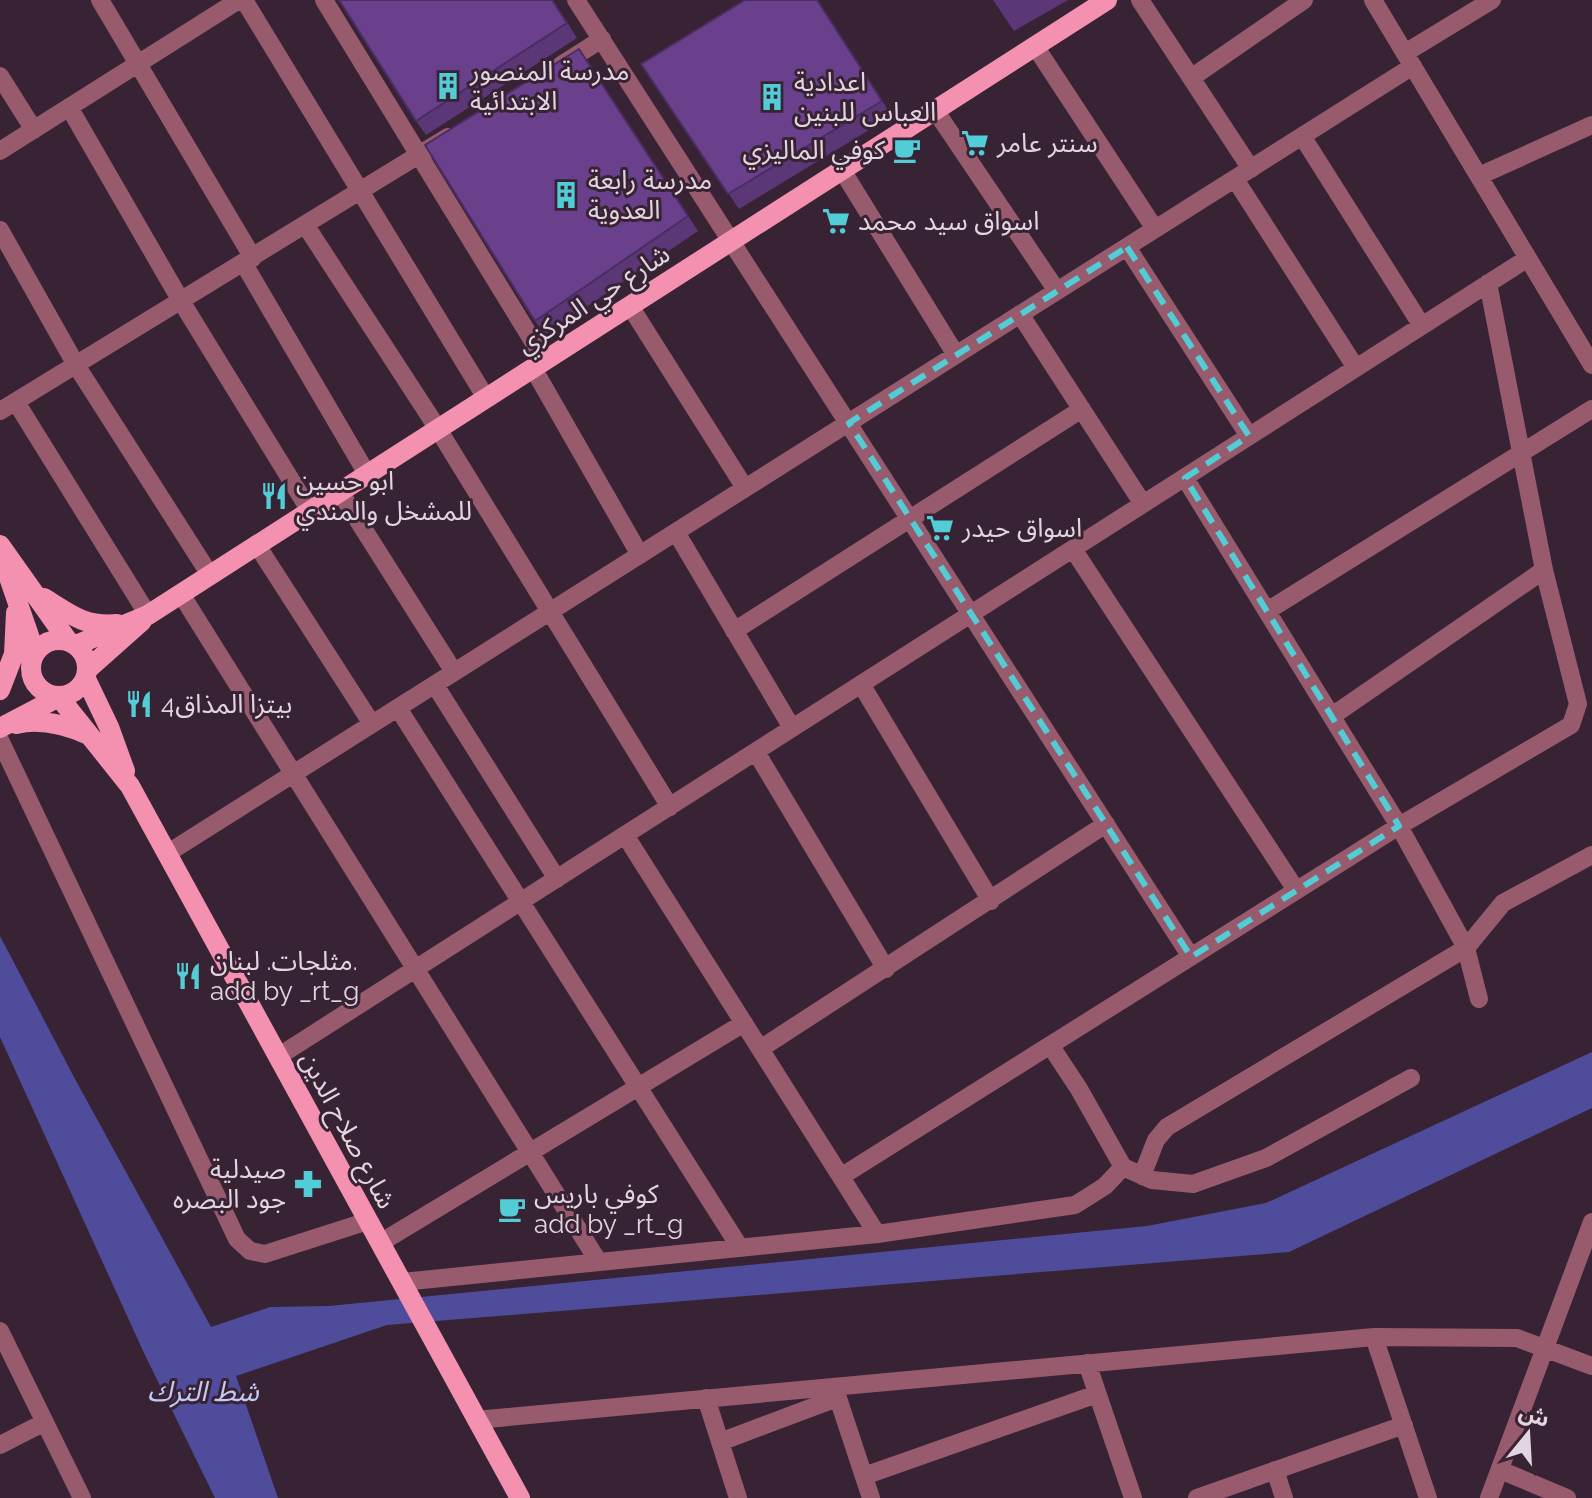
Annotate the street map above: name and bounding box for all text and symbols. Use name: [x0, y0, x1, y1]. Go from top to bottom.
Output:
place label: مدرسة المنصور الابتدائية: [469, 56, 629, 116]
place label: اعدادية العباس للبنين: [794, 67, 936, 127]
building icon: مدرسة المنصور الابتدائية: [433, 71, 463, 101]
building icon: اعدادية العباس للبنين: [757, 82, 787, 112]
supermarket icon: سنتر عامر: [960, 128, 990, 158]
place label: سنتر عامر: [996, 128, 1098, 158]
place label: كوفي الماليزي: [743, 135, 885, 170]
cafe icon: كوفي الماليزي: [892, 135, 922, 165]
place label: مدرسة رابعة العدوية: [588, 165, 712, 225]
building icon: مدرسة رابعة العدوية: [551, 180, 581, 210]
supermarket icon: اسواق سيد محمد: [821, 206, 851, 236]
place label: اسواق سيد محمد: [858, 206, 1039, 236]
street label: شارع حي المركزي: [511, 238, 678, 364]
place label: ابو حسين للمشخل والمندي: [296, 466, 472, 531]
restaurant icon: ابو حسين للمشخل والمندي: [259, 481, 289, 511]
supermarket icon: اسواق حيدر: [925, 513, 955, 543]
place label: اسواق حيدر: [961, 513, 1082, 543]
restaurant icon: بيتزا المذاق4: [124, 689, 154, 719]
place label: بيتزا المذاق4: [161, 689, 292, 719]
place label: مثلجات. لبنان. add by _rt_g: [210, 946, 359, 1006]
restaurant icon: مثلجات. لبنان. add by _rt_g: [173, 961, 203, 991]
street label: شارع صلاح الدين: [291, 1047, 402, 1215]
place label: صيدلية جود البصره: [173, 1154, 286, 1214]
pharmacy icon: صيدلية جود البصره: [293, 1169, 323, 1199]
place label: كوفي باريس add by _rt_g: [534, 1179, 683, 1239]
cafe icon: كوفي باريس add by _rt_g: [497, 1194, 527, 1224]
water label: شط الترك: [147, 1375, 260, 1408]
north arrow: [1488, 1394, 1568, 1474]
text: ش: [1516, 1398, 1553, 1432]

